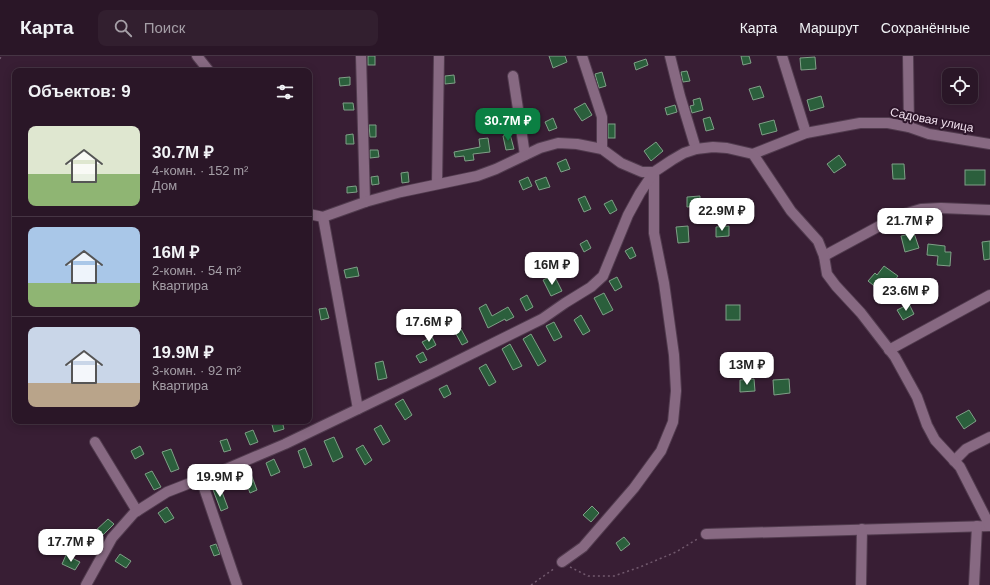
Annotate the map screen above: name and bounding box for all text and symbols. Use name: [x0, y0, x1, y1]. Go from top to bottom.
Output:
search box: [98, 10, 378, 46]
text: Карта: [20, 17, 74, 38]
icon: search: [112, 17, 134, 39]
text: Поиск: [144, 19, 185, 36]
text: Карта: [740, 20, 777, 36]
text: Маршрут: [799, 20, 859, 36]
text: Сохранённые: [881, 20, 970, 36]
map controls: [942, 68, 978, 104]
button: locate: [942, 68, 978, 104]
icon: filters: [274, 81, 296, 103]
text: Объектов: 9: [28, 82, 131, 101]
street label: Садовая улица: [889, 105, 975, 135]
pin: 30.7M ₽: [471, 108, 545, 142]
text: 30.7M ₽: [484, 113, 532, 128]
icon: home: [60, 142, 108, 190]
text: 30.7M ₽: [152, 143, 214, 162]
text: 4-комн. · 152 m²: [152, 163, 248, 178]
text: Дом: [152, 178, 177, 193]
pin: 22.9M ₽: [685, 198, 759, 232]
text: 22.9M ₽: [698, 203, 746, 218]
pin: 21.7M ₽: [873, 208, 947, 242]
text: 21.7M ₽: [886, 213, 934, 228]
icon: home: [60, 243, 108, 291]
text: 16M ₽: [152, 243, 200, 262]
pin: 16M ₽: [524, 252, 580, 286]
text: 16M ₽: [534, 257, 570, 272]
text: 2-комн. · 54 m²: [152, 263, 241, 278]
text: Квартира: [152, 278, 208, 293]
pin: 23.6M ₽: [869, 278, 943, 312]
text: 23.6M ₽: [882, 283, 930, 298]
pin: 17.6M ₽: [392, 309, 466, 343]
text: 17.6M ₽: [405, 314, 453, 329]
icon: home: [60, 343, 108, 391]
text: 19.9M ₽: [152, 343, 214, 362]
pin: 13M ₽: [719, 352, 775, 386]
text: 13M ₽: [729, 357, 765, 372]
text: 3-комн. · 92 m²: [152, 363, 241, 378]
text: Квартира: [152, 378, 208, 393]
pin: 19.9M ₽: [183, 464, 257, 498]
text: 19.9M ₽: [196, 469, 244, 484]
pin: 17.7M ₽: [34, 529, 108, 563]
text: 17.7M ₽: [47, 534, 95, 549]

